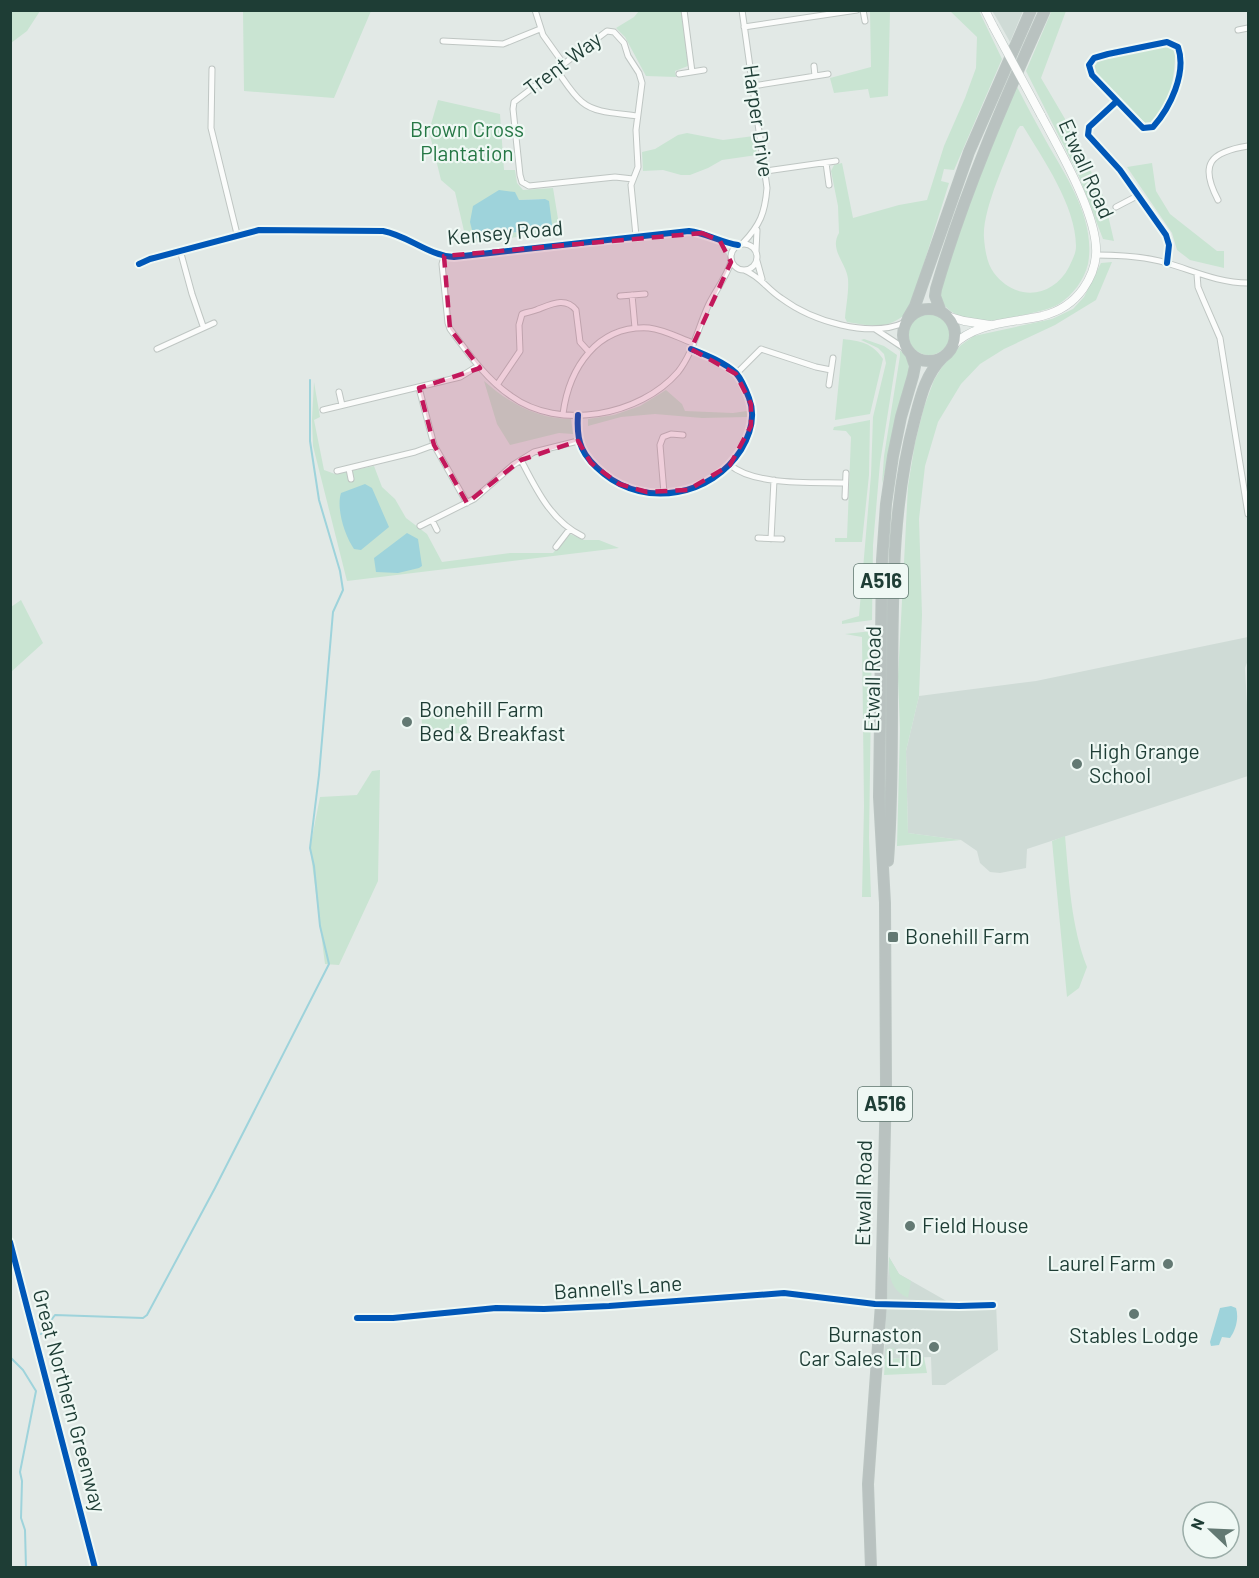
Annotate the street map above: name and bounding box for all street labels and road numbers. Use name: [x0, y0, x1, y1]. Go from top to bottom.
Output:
street label: Trent Way: [518, 25, 606, 100]
street label: Harper Drive: [739, 63, 780, 179]
street label: Etwall Road: [1054, 115, 1120, 222]
street label: Kensey Road: [446, 214, 564, 249]
road number: A516: [854, 564, 908, 598]
street label: Etwall Road: [858, 626, 885, 732]
road number: A516: [858, 1087, 912, 1121]
street label: Etwall Road: [849, 1140, 876, 1246]
street label: Bannell's Lane: [553, 1270, 683, 1303]
street label: Great Northern Greenway: [29, 1286, 112, 1515]

